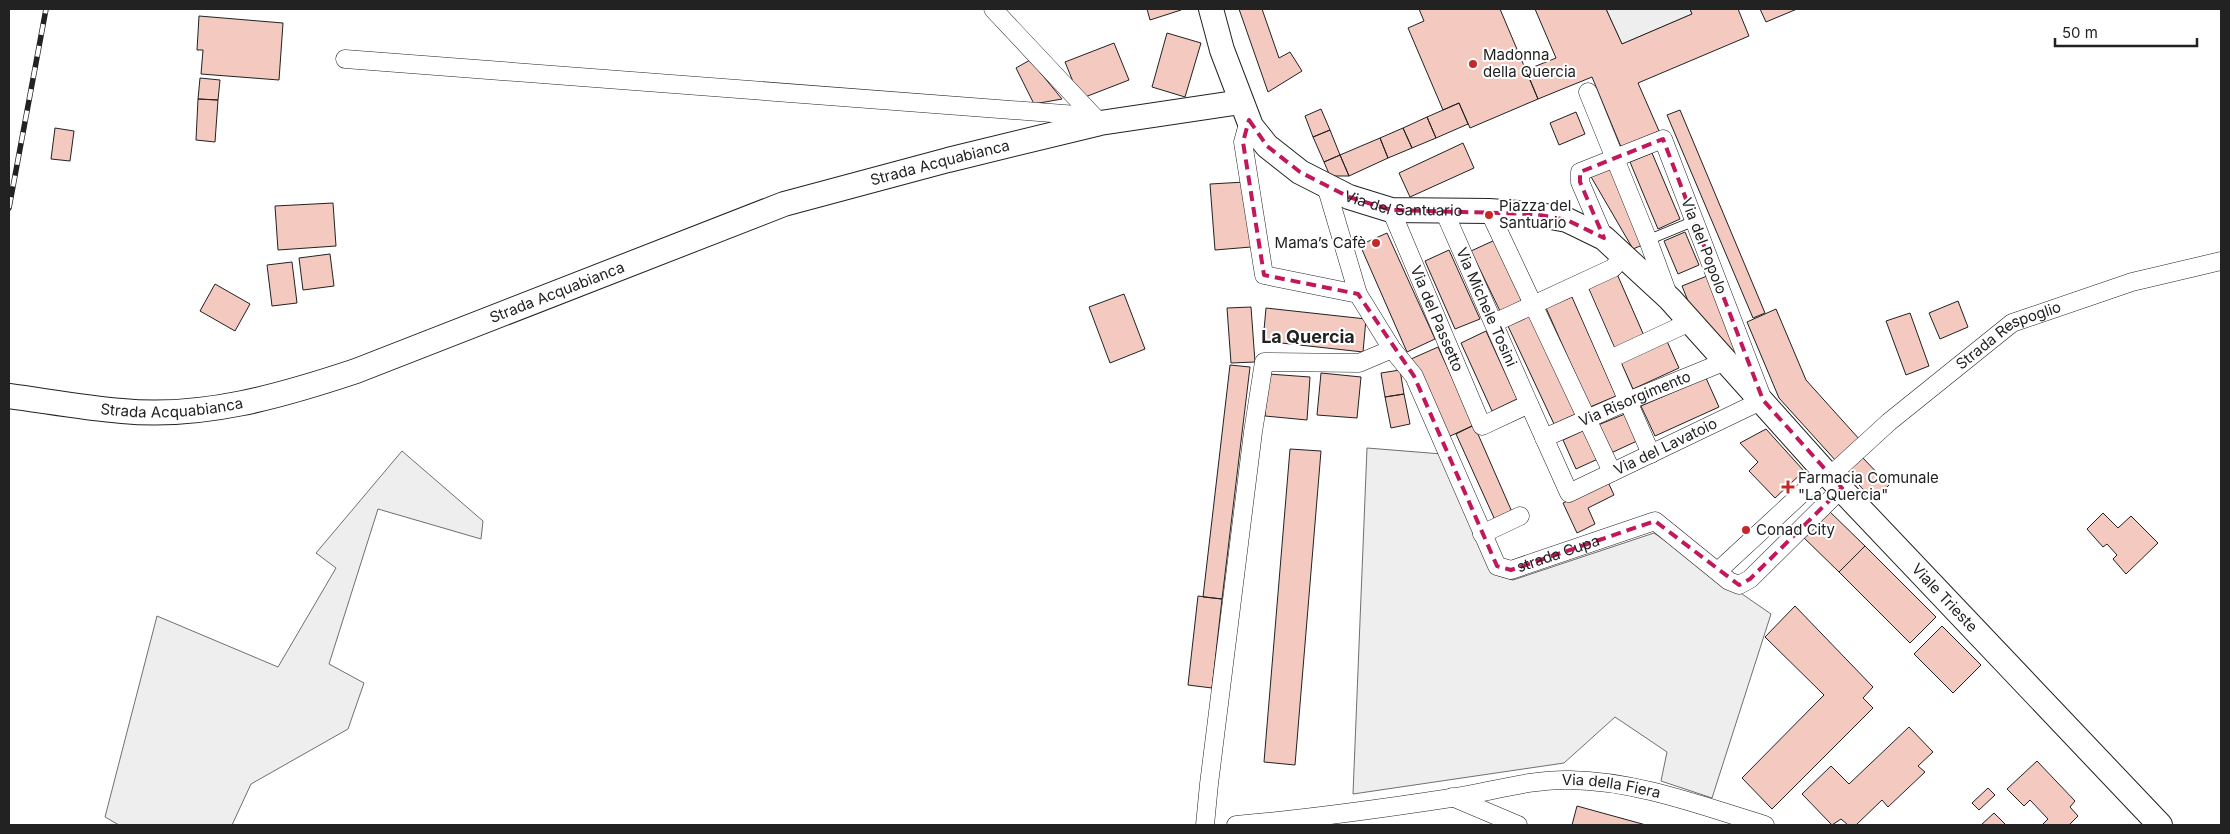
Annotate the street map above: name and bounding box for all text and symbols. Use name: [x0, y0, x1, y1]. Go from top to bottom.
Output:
scale bar: [2055, 15, 2198, 47]
text: 50 m: [2062, 23, 2098, 42]
place label: Madonna della Quercia: [1483, 45, 1576, 81]
marker: Madonna della Quercia: [1467, 58, 1479, 70]
street label: Strada Acquabianca: [868, 135, 1012, 189]
street label: Via del Santuario: [1342, 186, 1463, 220]
street label: Via del Popolo: [1677, 195, 1732, 297]
place label: Piazza del Santuario: [1499, 196, 1571, 232]
marker: Piazza del Santuario: [1483, 209, 1495, 221]
place label: Mama’s Cafè: [1275, 233, 1366, 252]
marker: Mama’s Cafè: [1370, 237, 1382, 249]
street label: Via Michele Tosini: [1452, 244, 1521, 369]
street label: Strada Acquabianca: [487, 257, 627, 327]
street label: Via del Passetto: [1407, 263, 1468, 374]
street label: Strada Respoglio: [1952, 297, 2063, 373]
district label: La Quercia: [1261, 326, 1355, 347]
street label: Via Risorgimento: [1576, 366, 1693, 430]
street label: Strada Acquabianca: [100, 393, 245, 422]
street label: Via del Lavatoio: [1611, 413, 1720, 479]
place label: Farmacia Comunale "La Quercia": [1798, 468, 1939, 504]
marker: Farmacia Comunale "La Quercia": [1782, 481, 1794, 493]
place label: Conad City: [1756, 520, 1835, 539]
marker: Conad City: [1740, 524, 1752, 536]
street label: strada Cupa: [1514, 531, 1602, 576]
street label: Viale Trieste: [1908, 559, 1982, 636]
street label: Via della Fiera: [1562, 770, 1663, 802]

